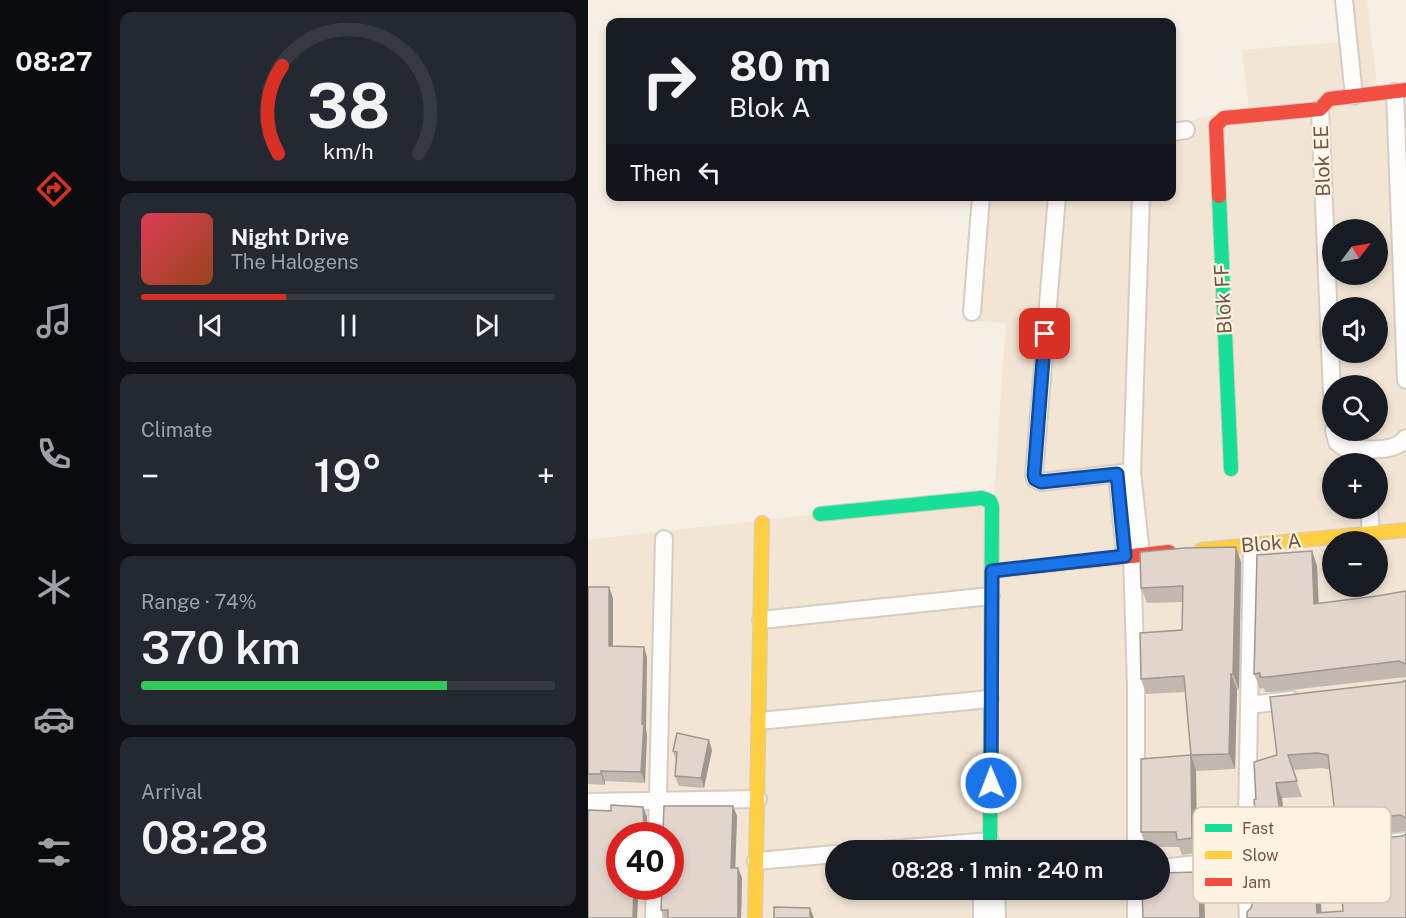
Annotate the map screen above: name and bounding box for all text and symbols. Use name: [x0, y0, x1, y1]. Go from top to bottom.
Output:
text: 80 m: [729, 41, 831, 90]
icon: right: [630, 42, 708, 120]
text: 08:27: [15, 45, 93, 77]
text: 38: [306, 69, 390, 142]
text: Blok A: [729, 91, 811, 123]
street label: Blok EE: [1309, 125, 1335, 197]
text: km/h: [323, 139, 373, 164]
icon: left: [693, 156, 726, 189]
text: Then: [630, 160, 681, 186]
icon: directions: [33, 168, 75, 210]
north arrow: [1322, 219, 1388, 285]
map controls: [1322, 219, 1388, 597]
text: Night Drive: [231, 224, 349, 250]
text: The Halogens: [231, 250, 359, 274]
street label: Blok FF: [1209, 263, 1237, 335]
button: sound: [1322, 297, 1388, 363]
icon: music: [33, 300, 75, 342]
pin: [1019, 308, 1070, 359]
icon: previous: [194, 309, 227, 342]
icon: pause: [332, 309, 365, 342]
icon: next: [470, 309, 503, 342]
icon: arrive: [1028, 317, 1061, 350]
button: search: [1322, 375, 1388, 441]
text: Climate: [141, 418, 213, 442]
icon: phone: [33, 433, 75, 475]
text: 19°: [314, 449, 382, 502]
button: +: [1322, 453, 1388, 519]
text: −: [141, 457, 159, 495]
text: +: [537, 457, 555, 495]
street label: Blok A: [1240, 528, 1302, 558]
button: −: [1322, 531, 1388, 597]
icon: climate: [33, 566, 75, 608]
text: Range · 74%: [141, 590, 257, 614]
text: 370 km: [141, 621, 301, 674]
icon: car: [33, 698, 75, 740]
position arrow: [959, 751, 1023, 815]
text: Arrival: [141, 780, 203, 804]
legend: [1193, 807, 1391, 903]
text: 08:28: [141, 811, 268, 864]
text: Fast: [1242, 819, 1274, 838]
speed limit sign: 40: [606, 822, 684, 900]
icon: filters: [33, 831, 75, 873]
text: Slow: [1242, 846, 1279, 865]
text: 08:28 · 1 min · 240 m: [892, 857, 1103, 883]
text: Jam: [1242, 873, 1271, 892]

